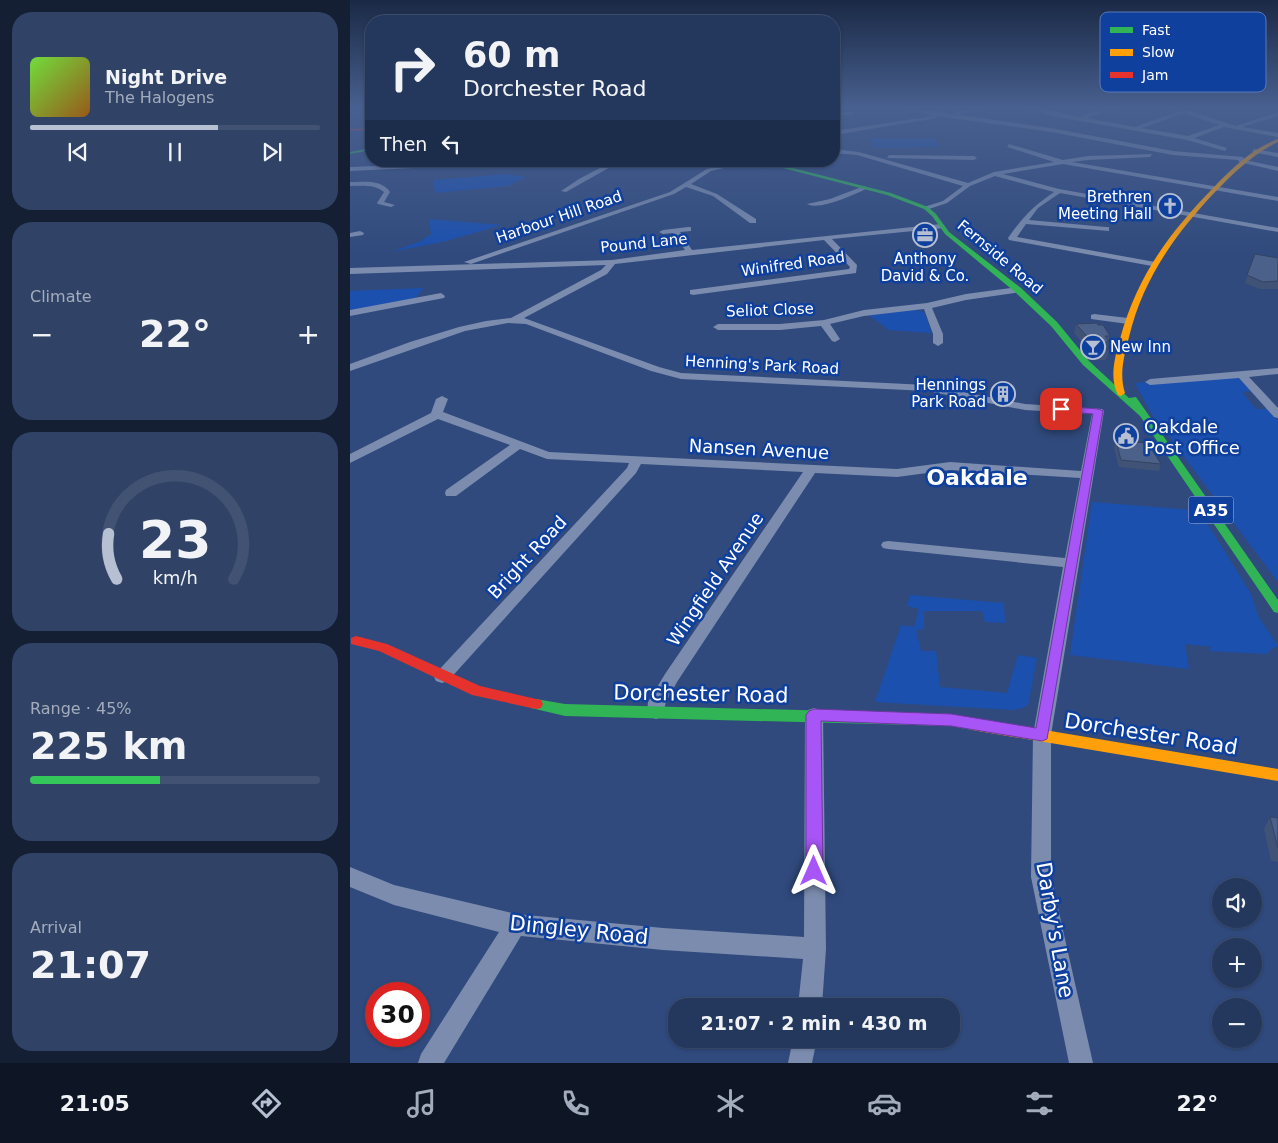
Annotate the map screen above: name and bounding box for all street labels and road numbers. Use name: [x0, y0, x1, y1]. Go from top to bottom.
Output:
street label: Harbour Hill Road: [494, 187, 624, 247]
street label: Fernside Road: [954, 216, 1046, 298]
street label: Pound Lane: [600, 229, 688, 257]
street label: Winifred Road: [740, 248, 846, 280]
street label: Seliot Close: [726, 299, 814, 321]
street label: Henning's Park Road: [685, 352, 839, 378]
street label: Nansen Avenue: [688, 435, 830, 463]
road number: A35: [1188, 496, 1234, 524]
street label: Wingfield Avenue: [662, 508, 768, 650]
street label: Bright Road: [483, 511, 571, 603]
street label: Dorchester Road: [613, 680, 789, 708]
street label: Dorchester Road: [1063, 708, 1239, 760]
street label: Darby's Lane: [1031, 860, 1079, 1000]
street label: Dingley Road: [509, 911, 649, 949]

